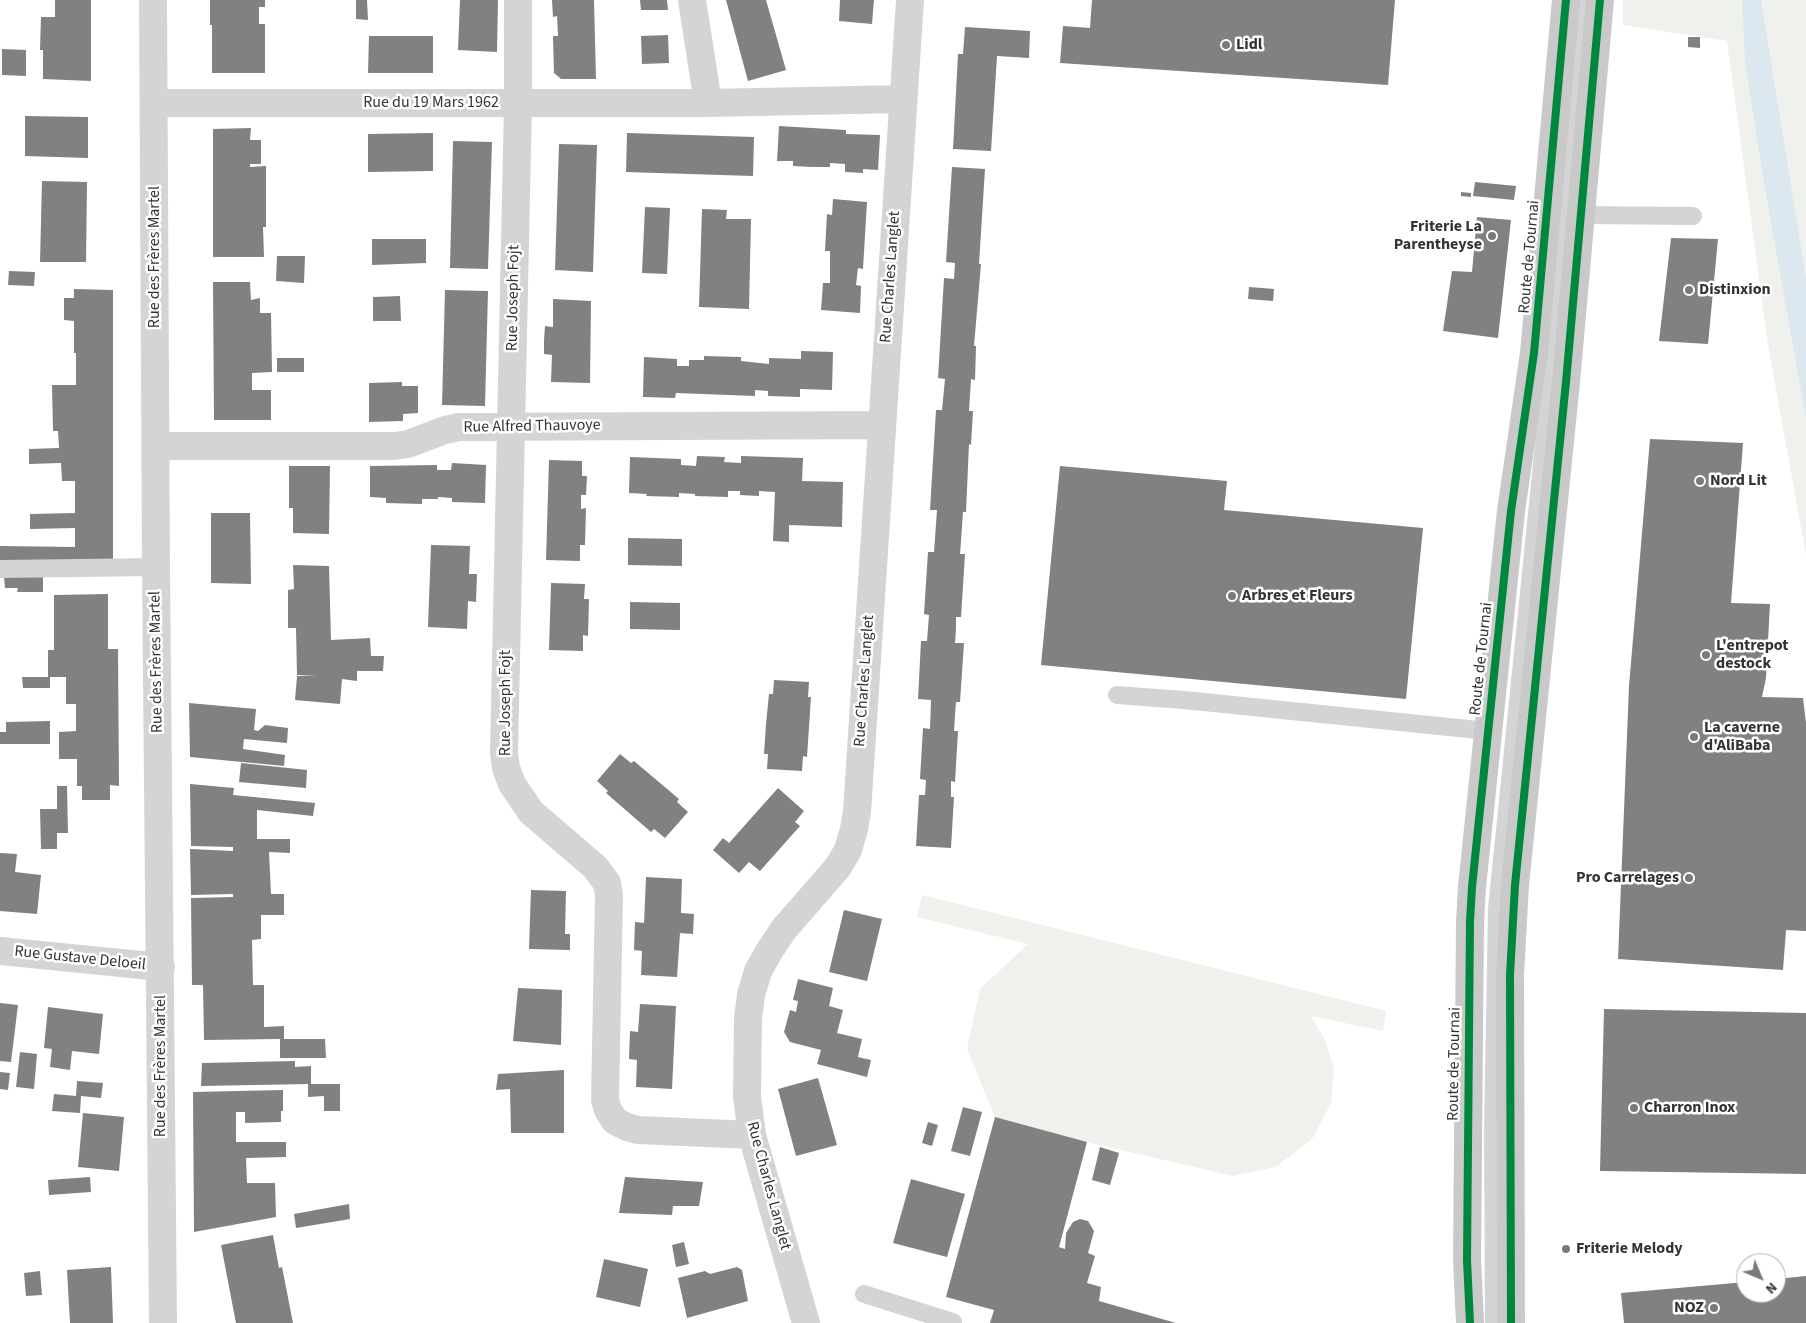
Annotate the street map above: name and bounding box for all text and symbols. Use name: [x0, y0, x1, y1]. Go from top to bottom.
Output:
place label: Lidl: [1236, 35, 1262, 55]
marker: Lidl: [1220, 39, 1232, 51]
street label: Rue du 19 Mars 1962: [363, 93, 499, 113]
street label: Rue des Frères Martel: [145, 186, 165, 328]
street label: Route de Tournai: [1515, 199, 1545, 315]
street label: Rue Charles Langlet: [877, 210, 905, 344]
place label: Friterie La Parentheyse: [1394, 217, 1482, 255]
marker: Friterie La Parentheyse: [1486, 230, 1498, 242]
street label: Rue Joseph Fojt: [503, 245, 525, 351]
place label: Distinxion: [1699, 280, 1771, 300]
marker: Distinxion: [1683, 284, 1695, 296]
street label: Rue Alfred Thauvoye: [463, 416, 601, 438]
place label: Nord Lit: [1710, 471, 1767, 491]
marker: Nord Lit: [1694, 475, 1706, 487]
place label: Arbres et Fleurs: [1242, 586, 1353, 606]
marker: Arbres et Fleurs: [1226, 590, 1238, 602]
street label: Rue des Frères Martel: [146, 591, 168, 733]
street label: Route de Tournai: [1467, 601, 1497, 717]
street label: Rue Charles Langlet: [851, 614, 879, 748]
place label: L'entrepot destock: [1716, 636, 1788, 674]
marker: L'entrepot destock: [1700, 649, 1712, 661]
street label: Rue Joseph Fojt: [496, 650, 516, 756]
place label: La caverne d'AliBaba: [1704, 718, 1780, 756]
marker: La caverne d'AliBaba: [1688, 731, 1700, 743]
place label: Pro Carrelages: [1576, 868, 1679, 888]
marker: Pro Carrelages: [1683, 872, 1695, 884]
street label: Rue Gustave Deloeil: [13, 943, 147, 975]
street label: Rue des Frères Martel: [151, 995, 171, 1137]
street label: Route de Tournai: [1444, 1007, 1466, 1121]
place label: Charron Inox: [1644, 1098, 1735, 1118]
marker: Charron Inox: [1628, 1102, 1640, 1114]
street label: Rue Charles Langlet: [742, 1120, 794, 1252]
place label: Friterie Melody: [1576, 1239, 1683, 1259]
marker: Friterie Melody: [1560, 1243, 1572, 1255]
north arrow: [1736, 1253, 1786, 1303]
text: N: [1761, 1278, 1781, 1298]
place label: NOZ: [1674, 1298, 1704, 1318]
marker: NOZ: [1708, 1302, 1720, 1314]

